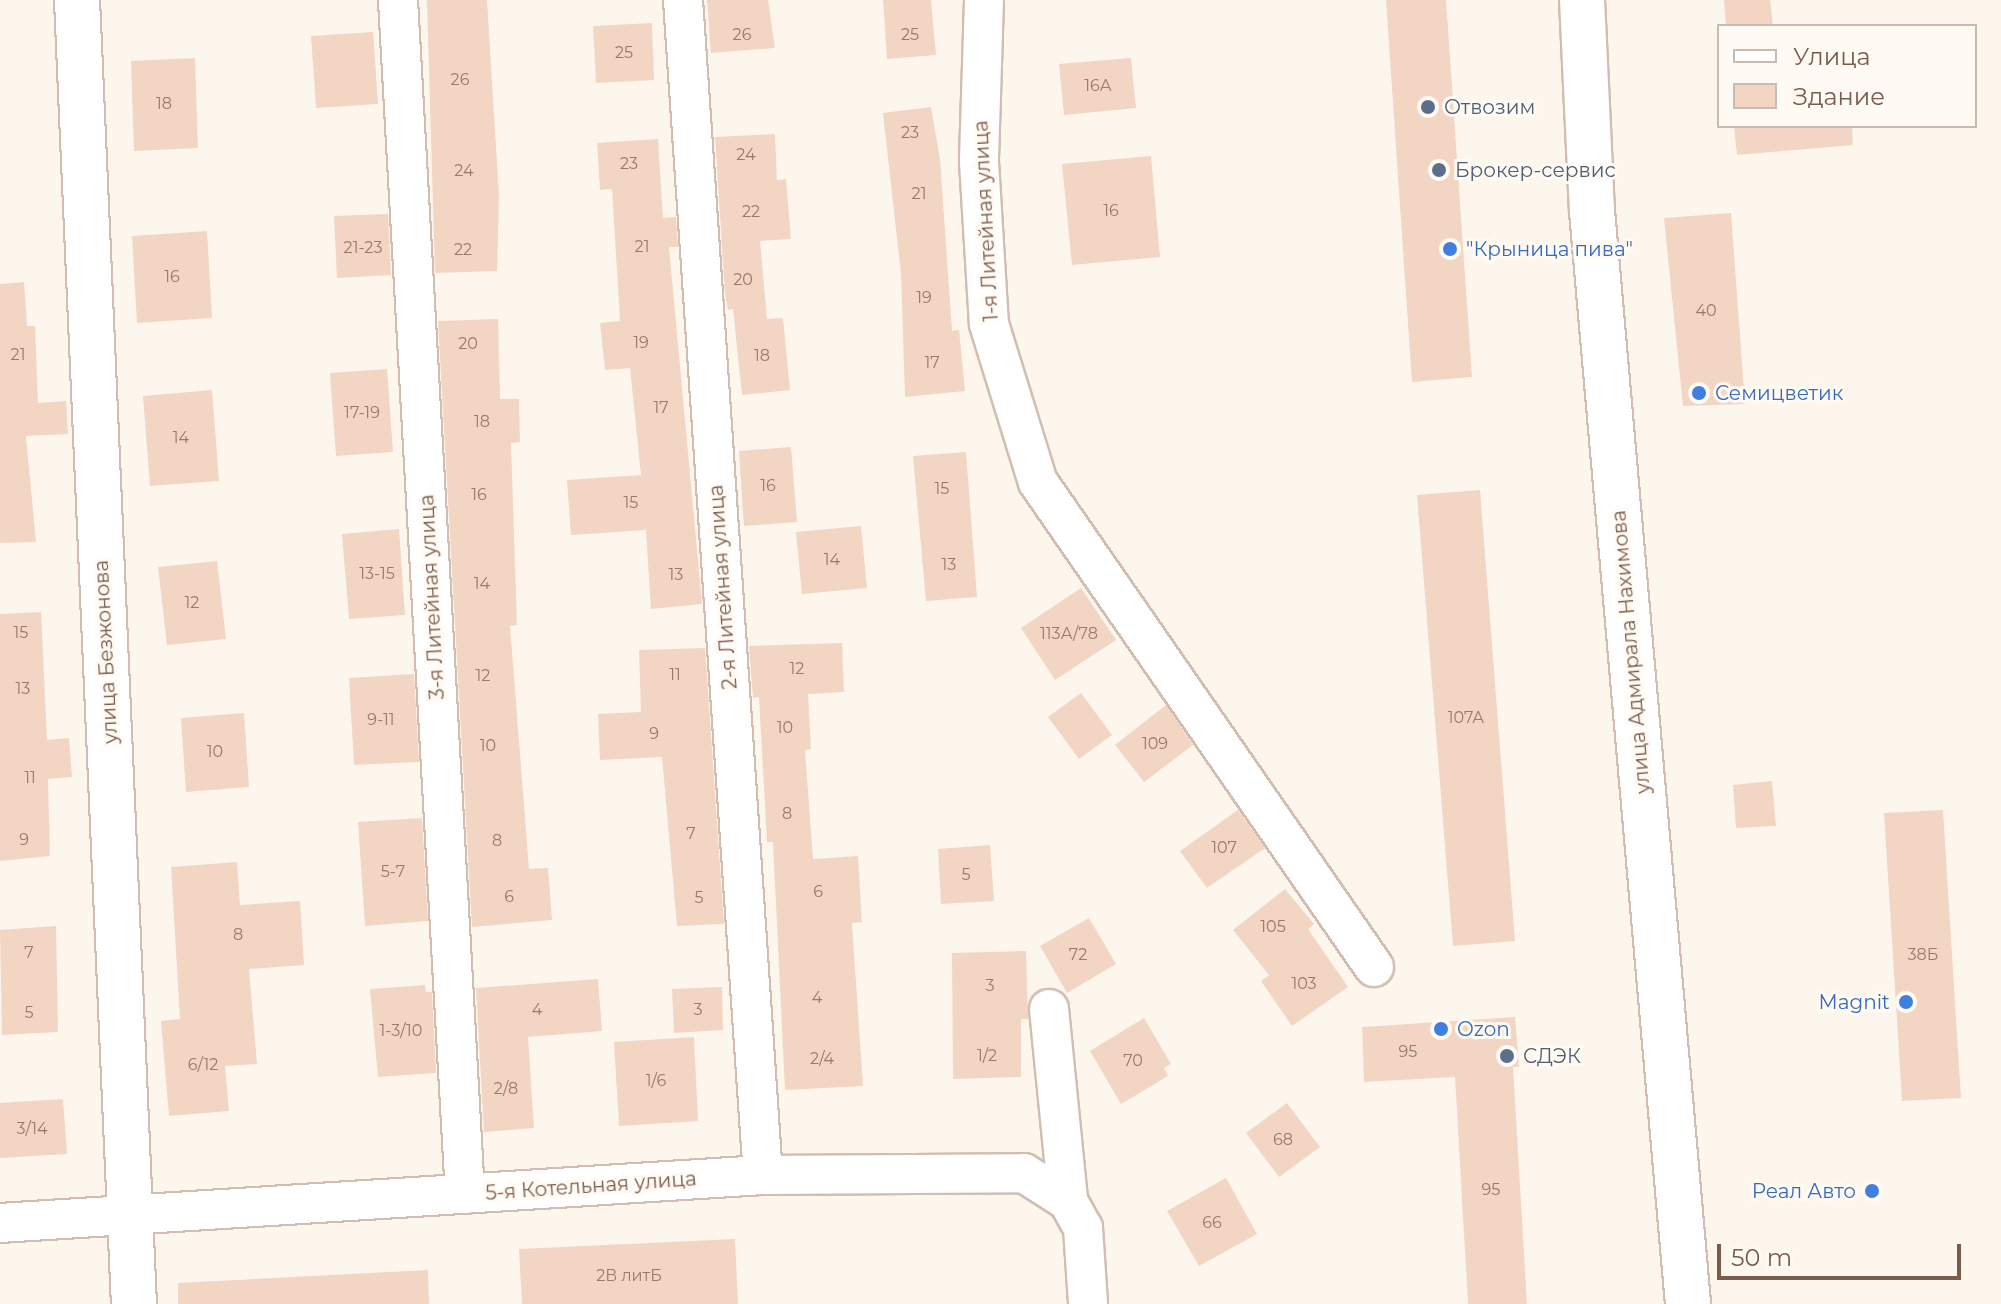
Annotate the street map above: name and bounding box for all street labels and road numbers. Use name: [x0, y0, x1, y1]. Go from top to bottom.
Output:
street label: 1-я Литейная улица: [969, 120, 1003, 322]
street label: 2-я Литейная улица: [704, 484, 742, 690]
street label: 3-я Литейная улица: [415, 494, 449, 700]
street label: улица Адмирала Нахимова: [1607, 509, 1655, 795]
street label: улица Безжонова: [89, 559, 123, 745]
street label: 5-я Котельная улица: [485, 1167, 697, 1205]

